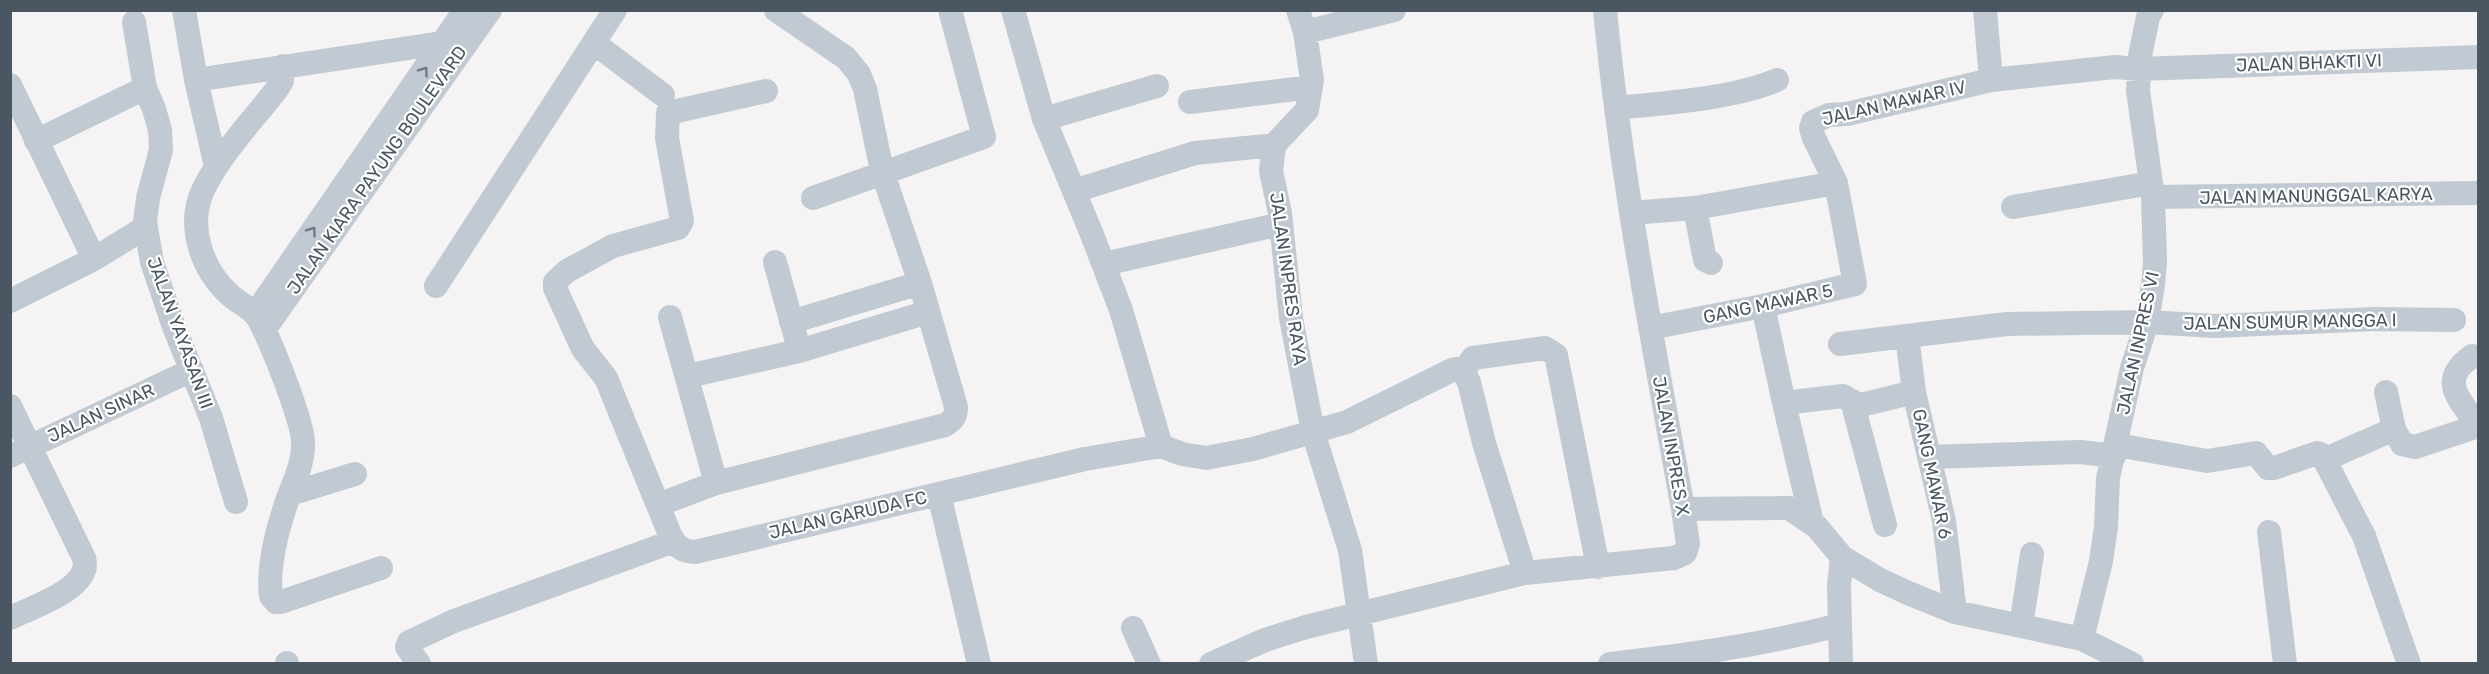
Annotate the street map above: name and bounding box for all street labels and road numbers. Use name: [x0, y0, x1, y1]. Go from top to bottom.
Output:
street label: JALAN KIARA PAYUNG BOULEVARD: [283, 42, 471, 298]
street label: JALAN BHAKTI VI: [2236, 49, 2382, 77]
street label: JALAN MAWAR IV: [1820, 76, 1968, 130]
street label: JALAN MANUNGGAL KARYA: [2199, 183, 2433, 209]
street label: JALAN INPRES RAYA: [1265, 191, 1311, 367]
street label: JALAN YAYASAN III: [142, 254, 218, 412]
street label: JALAN INPRES VI: [2112, 269, 2164, 417]
street label: GANG MAWAR 5: [1701, 280, 1835, 328]
street label: JALAN SUMUR MANGGA I: [2183, 309, 2397, 335]
street label: JALAN INPRES X: [1648, 375, 1694, 517]
street label: JALAN SINAR: [44, 379, 158, 447]
street label: GANG MAWAR 6: [1908, 407, 1957, 541]
street label: JALAN GARUDA FC: [767, 486, 929, 544]

